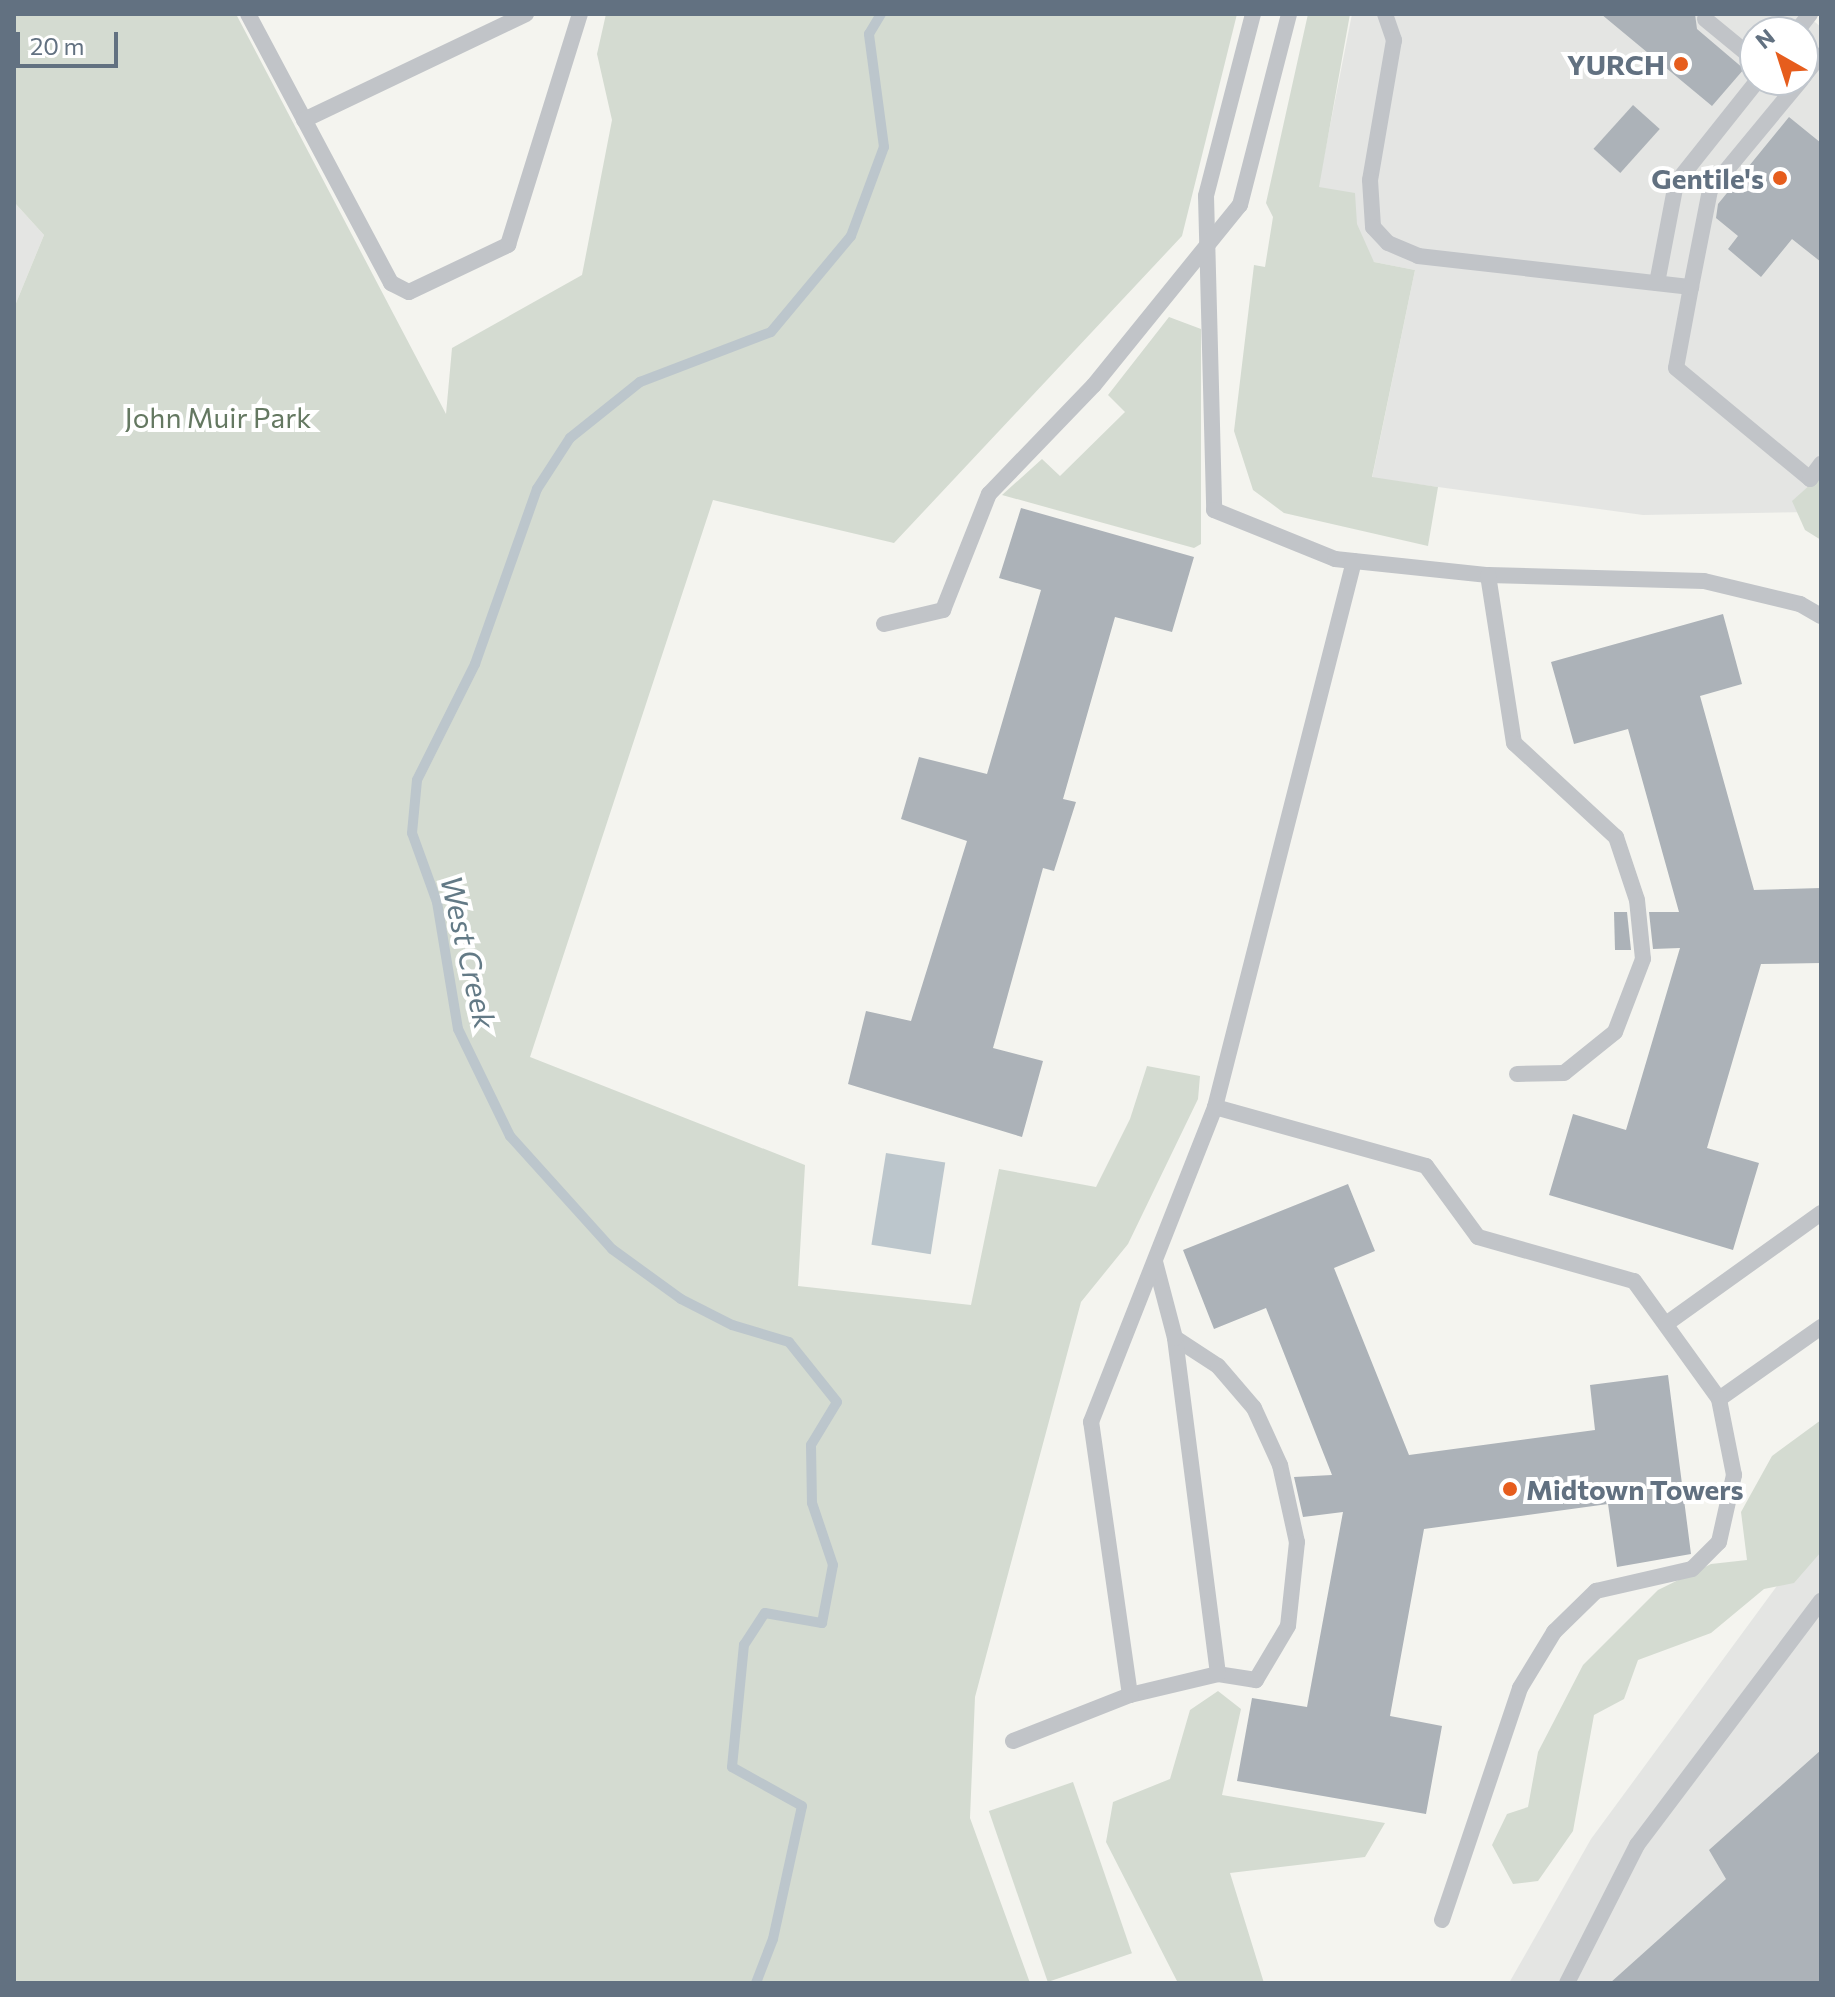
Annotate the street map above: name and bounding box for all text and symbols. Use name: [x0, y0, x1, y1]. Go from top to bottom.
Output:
scale bar: [20, 16, 122, 66]
north arrow: [1739, 16, 1819, 96]
text: N: [1750, 23, 1780, 54]
text: 20 m: [30, 31, 84, 60]
place label: YURCH: [1567, 47, 1665, 81]
marker: YURCH: [1672, 55, 1690, 73]
place label: Gentile's: [1651, 161, 1764, 195]
marker: Gentile's: [1771, 169, 1789, 187]
park label: John Muir Park: [124, 400, 312, 434]
water label: West Creek: [434, 872, 504, 1032]
place label: Midtown Towers: [1526, 1472, 1744, 1506]
marker: Midtown Towers: [1501, 1480, 1519, 1498]

